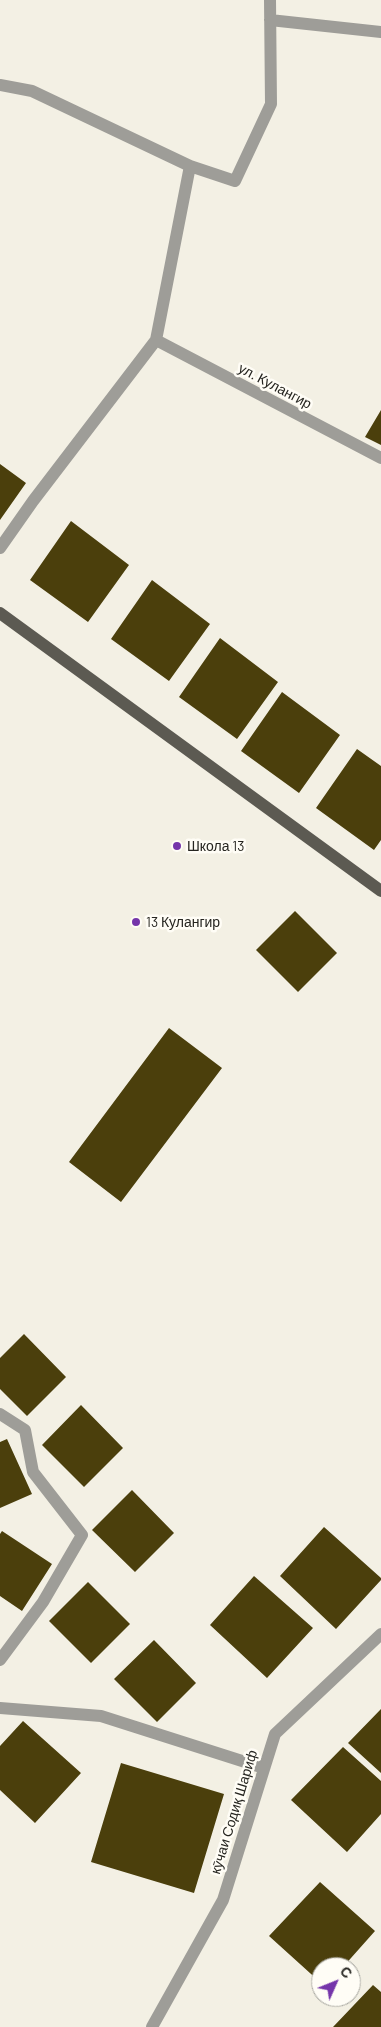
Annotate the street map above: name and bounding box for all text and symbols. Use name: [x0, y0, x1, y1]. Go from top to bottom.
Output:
street label: ул. Кулангир: [235, 360, 315, 412]
place label: Школа 13: [187, 838, 244, 854]
marker: Школа 13: [171, 840, 183, 852]
place label: 13 Кулангир: [146, 914, 220, 930]
marker: 13 Кулангир: [130, 916, 142, 928]
street label: кӯчаи Содиқ Шариф: [207, 1748, 261, 1876]
north arrow: [311, 1957, 361, 2007]
text: С: [337, 1962, 356, 1981]

